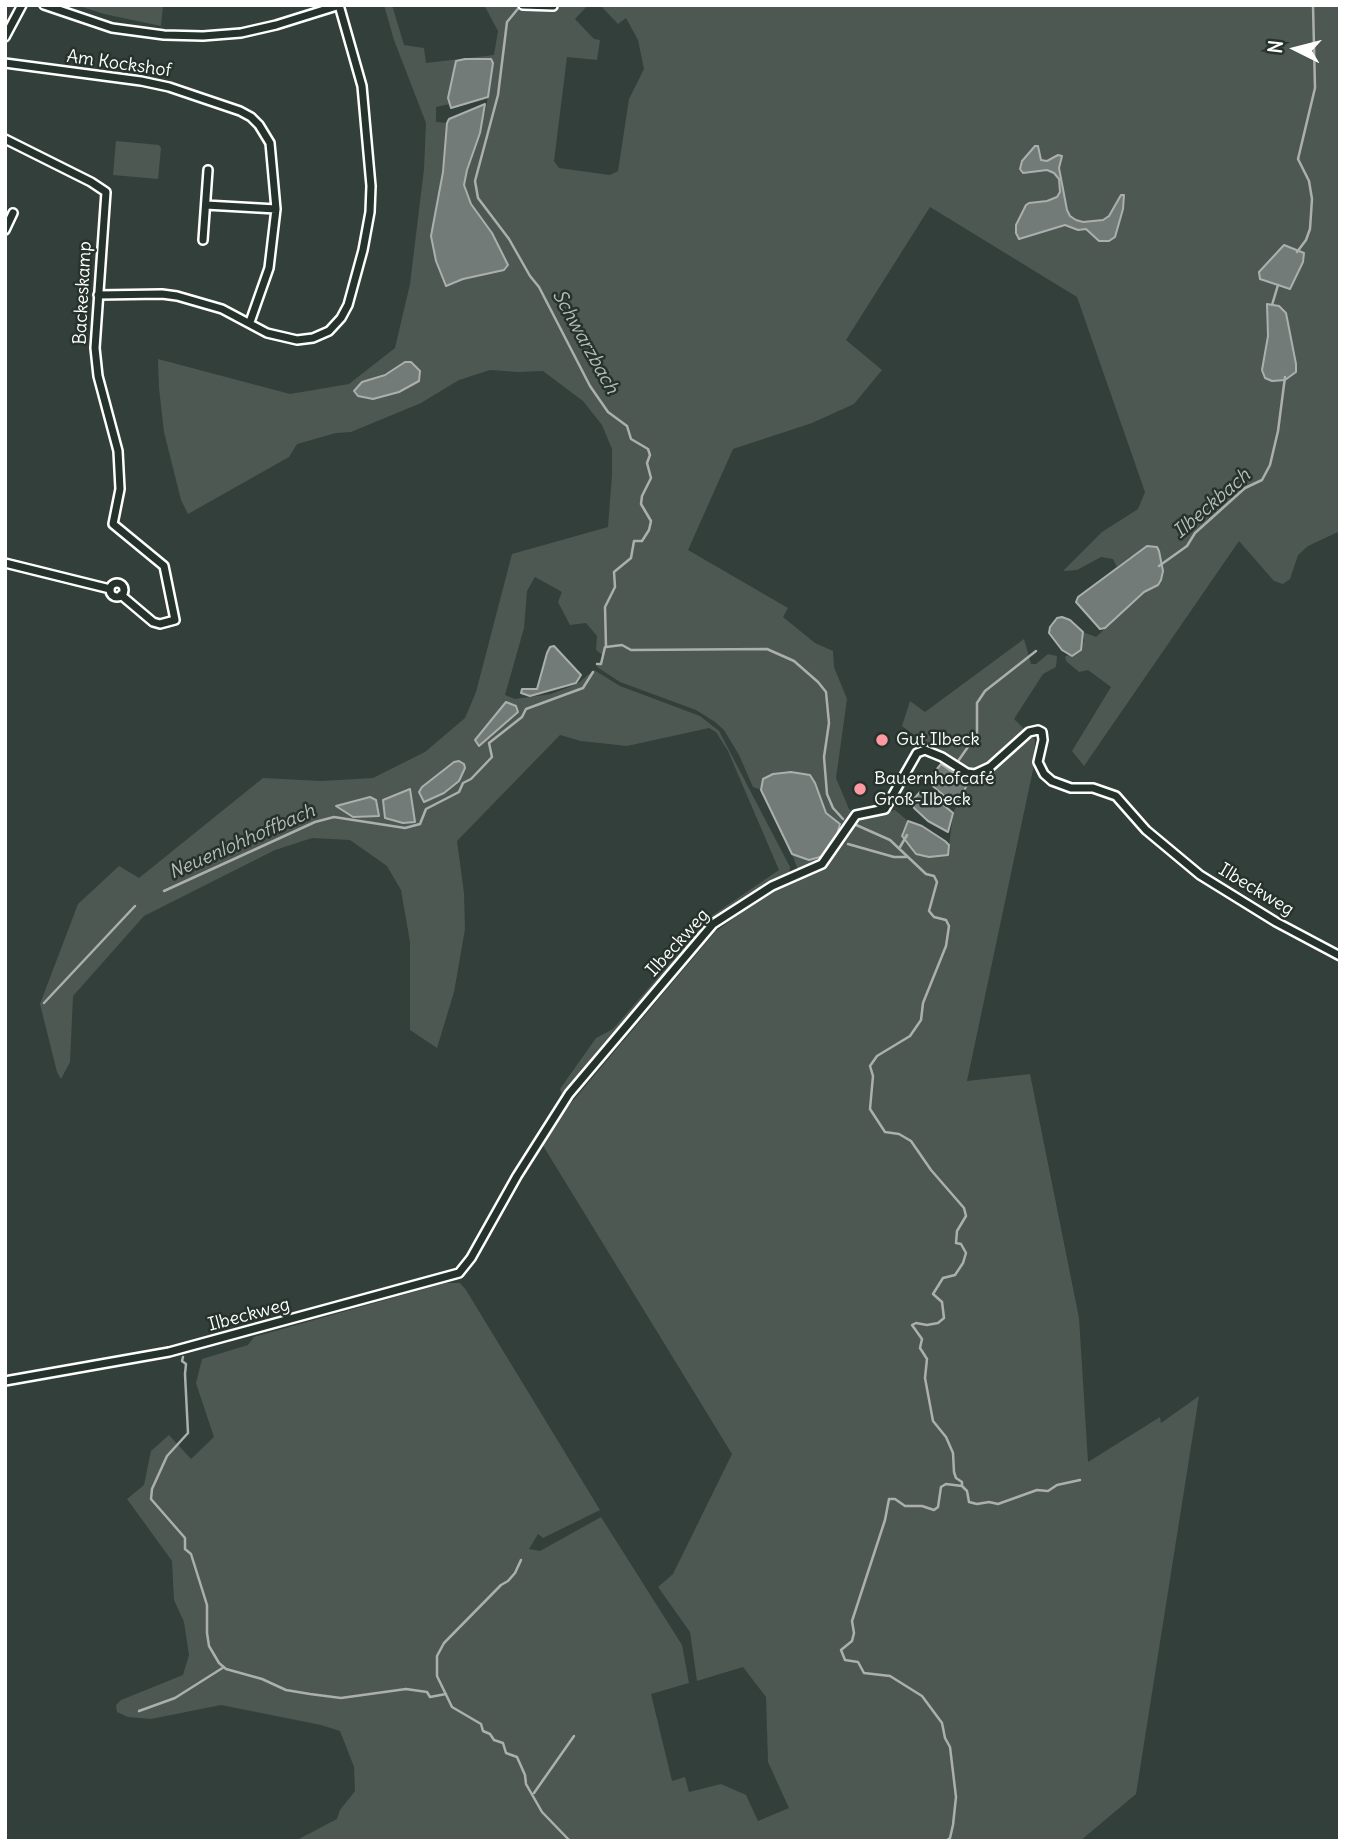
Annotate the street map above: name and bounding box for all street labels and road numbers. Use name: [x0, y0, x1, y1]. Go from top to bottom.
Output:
street label: Am Kockshof: [65, 46, 173, 82]
street label: Backeskamp: [70, 241, 96, 345]
street label: Ilbeckweg: [1215, 859, 1297, 921]
street label: Ilbeckweg: [642, 905, 714, 981]
street label: Ilbeckweg: [206, 1294, 292, 1336]

